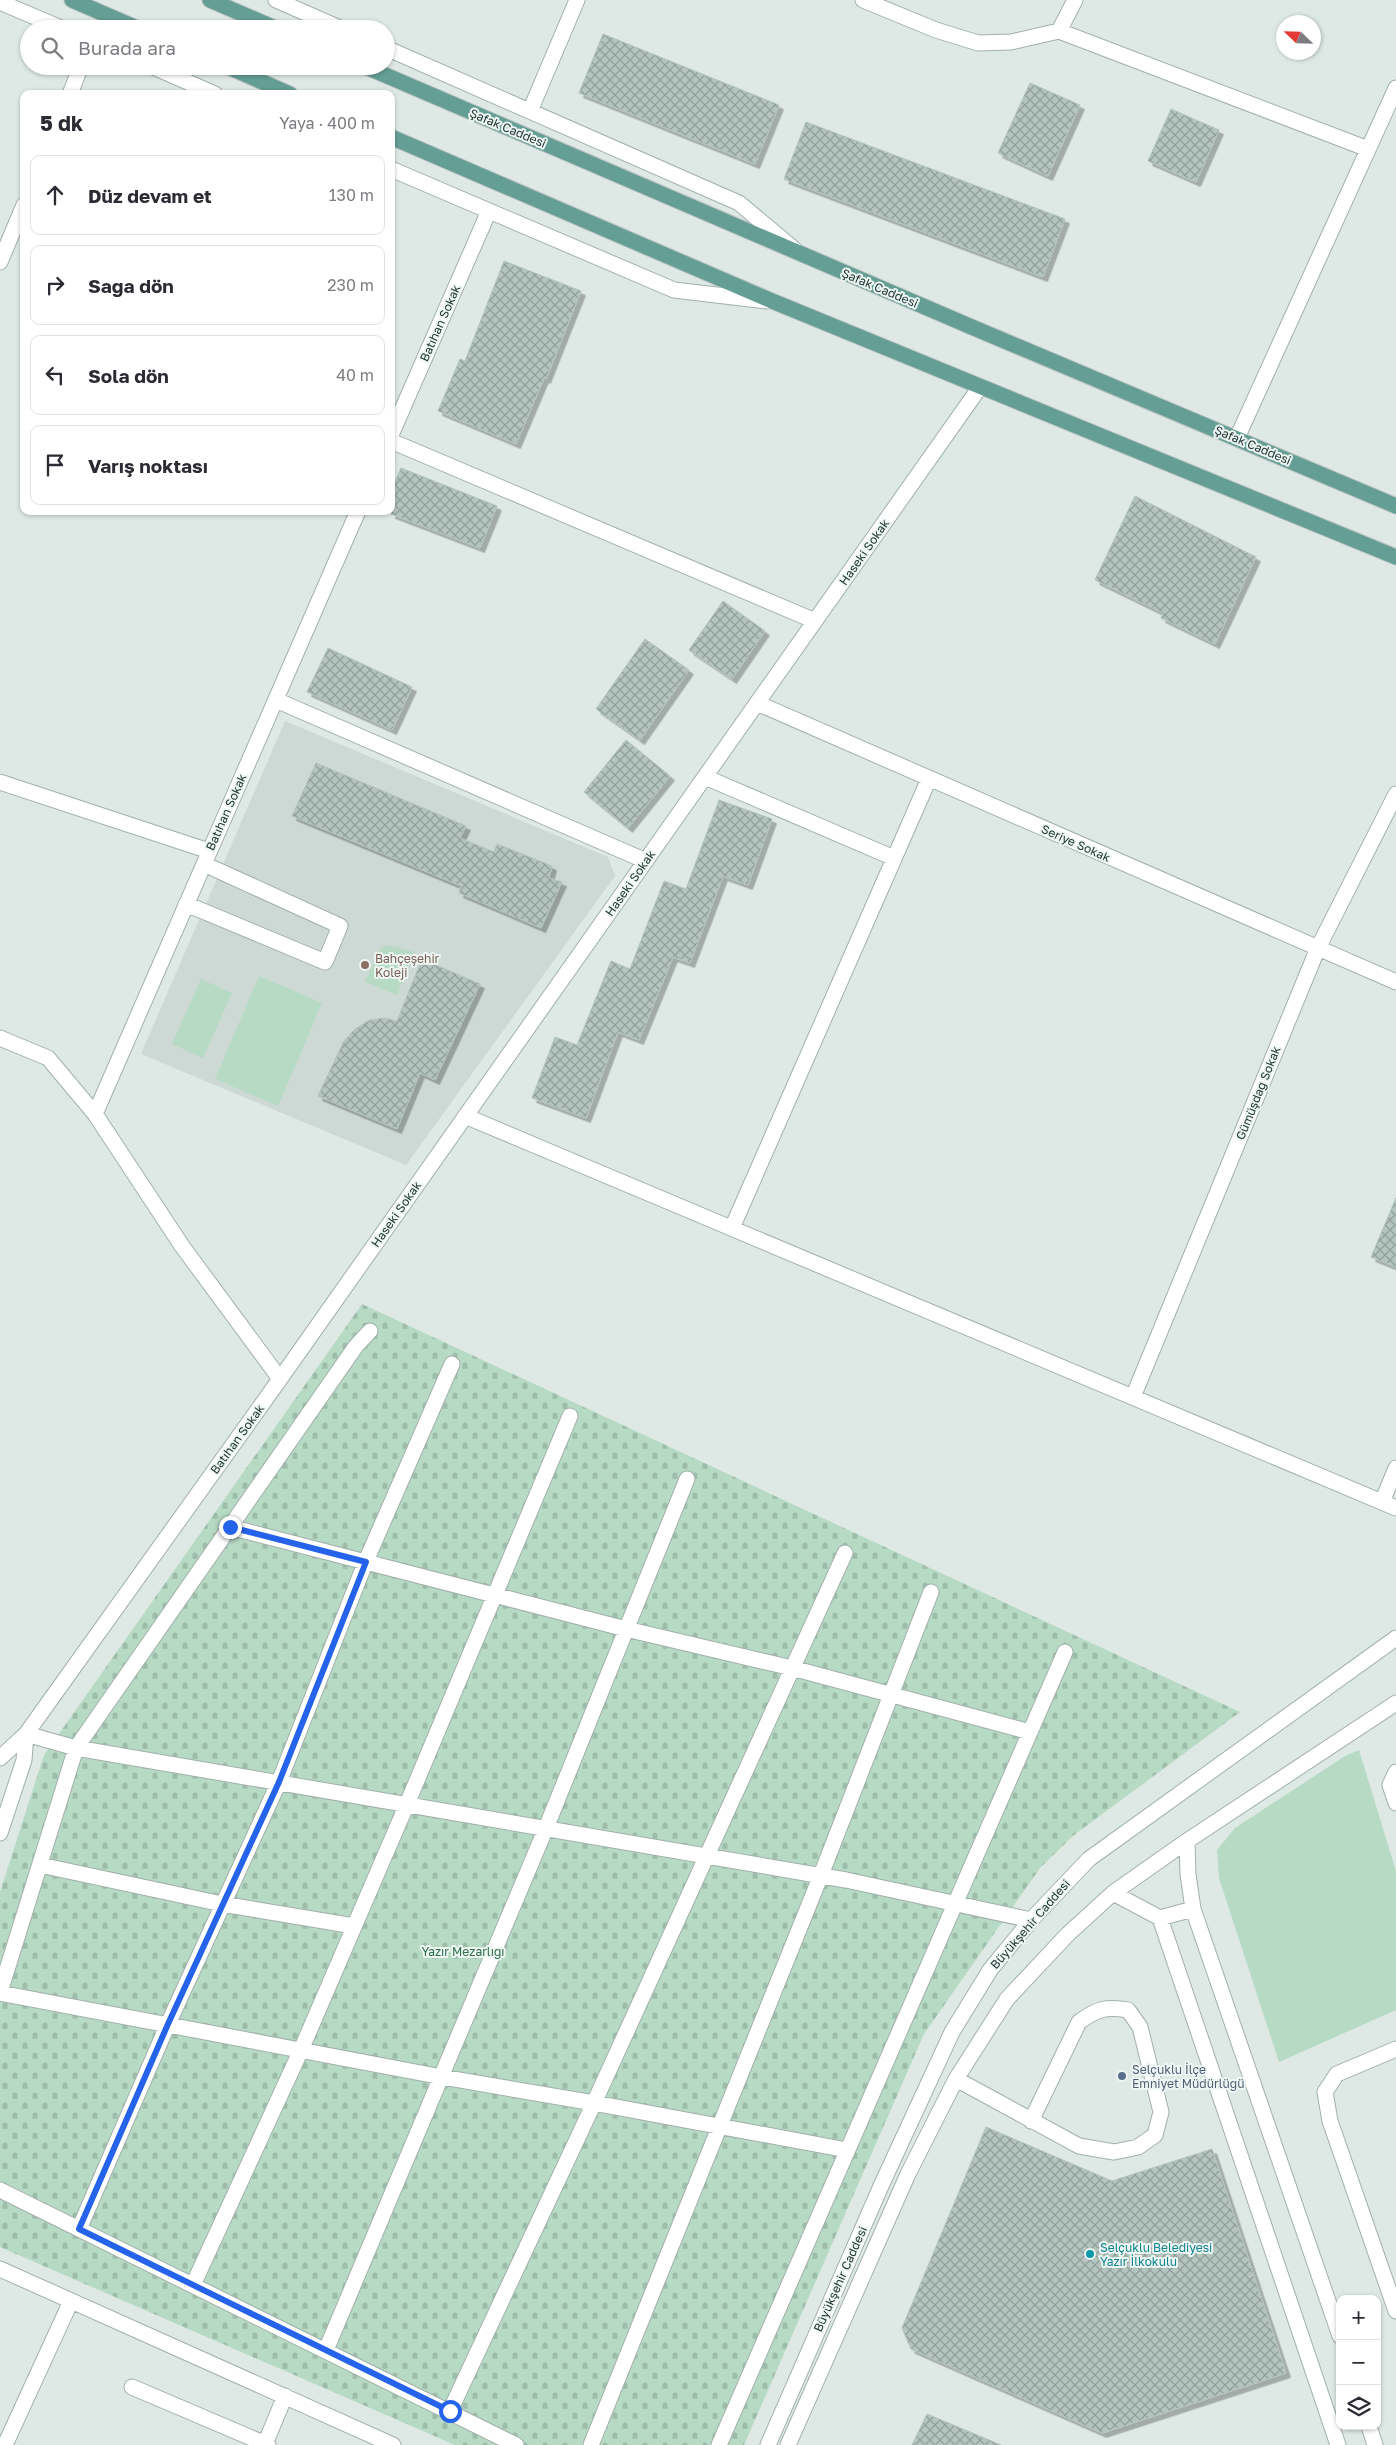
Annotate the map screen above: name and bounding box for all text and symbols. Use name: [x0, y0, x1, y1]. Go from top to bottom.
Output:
north arrow: [1276, 15, 1321, 60]
search box: [20, 20, 395, 75]
icon: search: [38, 34, 66, 62]
text: Burada ara: [78, 36, 176, 59]
street label: Şafak Caddesi: [468, 105, 548, 151]
text: 5 dk: [40, 110, 83, 136]
text: Yaya · 400 m: [279, 113, 375, 133]
icon: ahead: [41, 181, 69, 209]
text: Düz devam et: [88, 184, 212, 207]
text: 130 m: [329, 185, 374, 205]
street label: Şafak Caddesi: [840, 265, 920, 311]
icon: right: [41, 271, 69, 299]
text: Sağa dön: [88, 274, 174, 297]
text: 230 m: [327, 275, 374, 295]
street label: Batıhan Sokak: [416, 282, 464, 364]
icon: left: [41, 361, 69, 389]
text: Sola dön: [88, 364, 169, 387]
text: 40 m: [336, 365, 374, 385]
street label: Şafak Caddesi: [1213, 422, 1293, 468]
icon: arrive: [41, 451, 69, 479]
text: Varış noktası: [88, 454, 208, 477]
street label: Haseki Sokak: [836, 516, 892, 588]
street label: Batıhan Sokak: [202, 771, 250, 853]
street label: Seriye Sokak: [1039, 821, 1113, 865]
street label: Haseki Sokak: [602, 847, 658, 919]
place label: Bahçeşehir Koleji: [375, 951, 440, 980]
marker: Bahçeşehir Koleji: [359, 959, 371, 971]
street label: Gümüşdağ Sokak: [1232, 1044, 1284, 1142]
street label: Haseki Sokak: [368, 1178, 424, 1250]
street label: Batıhan Sokak: [207, 1401, 267, 1477]
route end: [219, 1516, 242, 1539]
street label: Büyükşehir Caddesi: [987, 1876, 1073, 1972]
park label: Yazır Mezarlığı: [421, 1944, 505, 1959]
place label: Selçuklu İlçe Emniyet Müdürlüğü: [1132, 2062, 1244, 2091]
marker: Selçuklu İlçe Emniyet Müdürlüğü: [1116, 2070, 1128, 2082]
street label: Büyükşehir Caddesi: [810, 2224, 870, 2334]
place label: Selçuklu Belediyesi Yazır İlkokulu: [1100, 2240, 1212, 2269]
marker: Selçuklu Belediyesi Yazır İlkokulu: [1084, 2248, 1096, 2260]
map controls: [1336, 2295, 1381, 2430]
button: +: [1336, 2295, 1381, 2340]
button: −: [1336, 2340, 1381, 2385]
button: layers: [1336, 2385, 1381, 2430]
route start: [439, 2400, 462, 2423]

